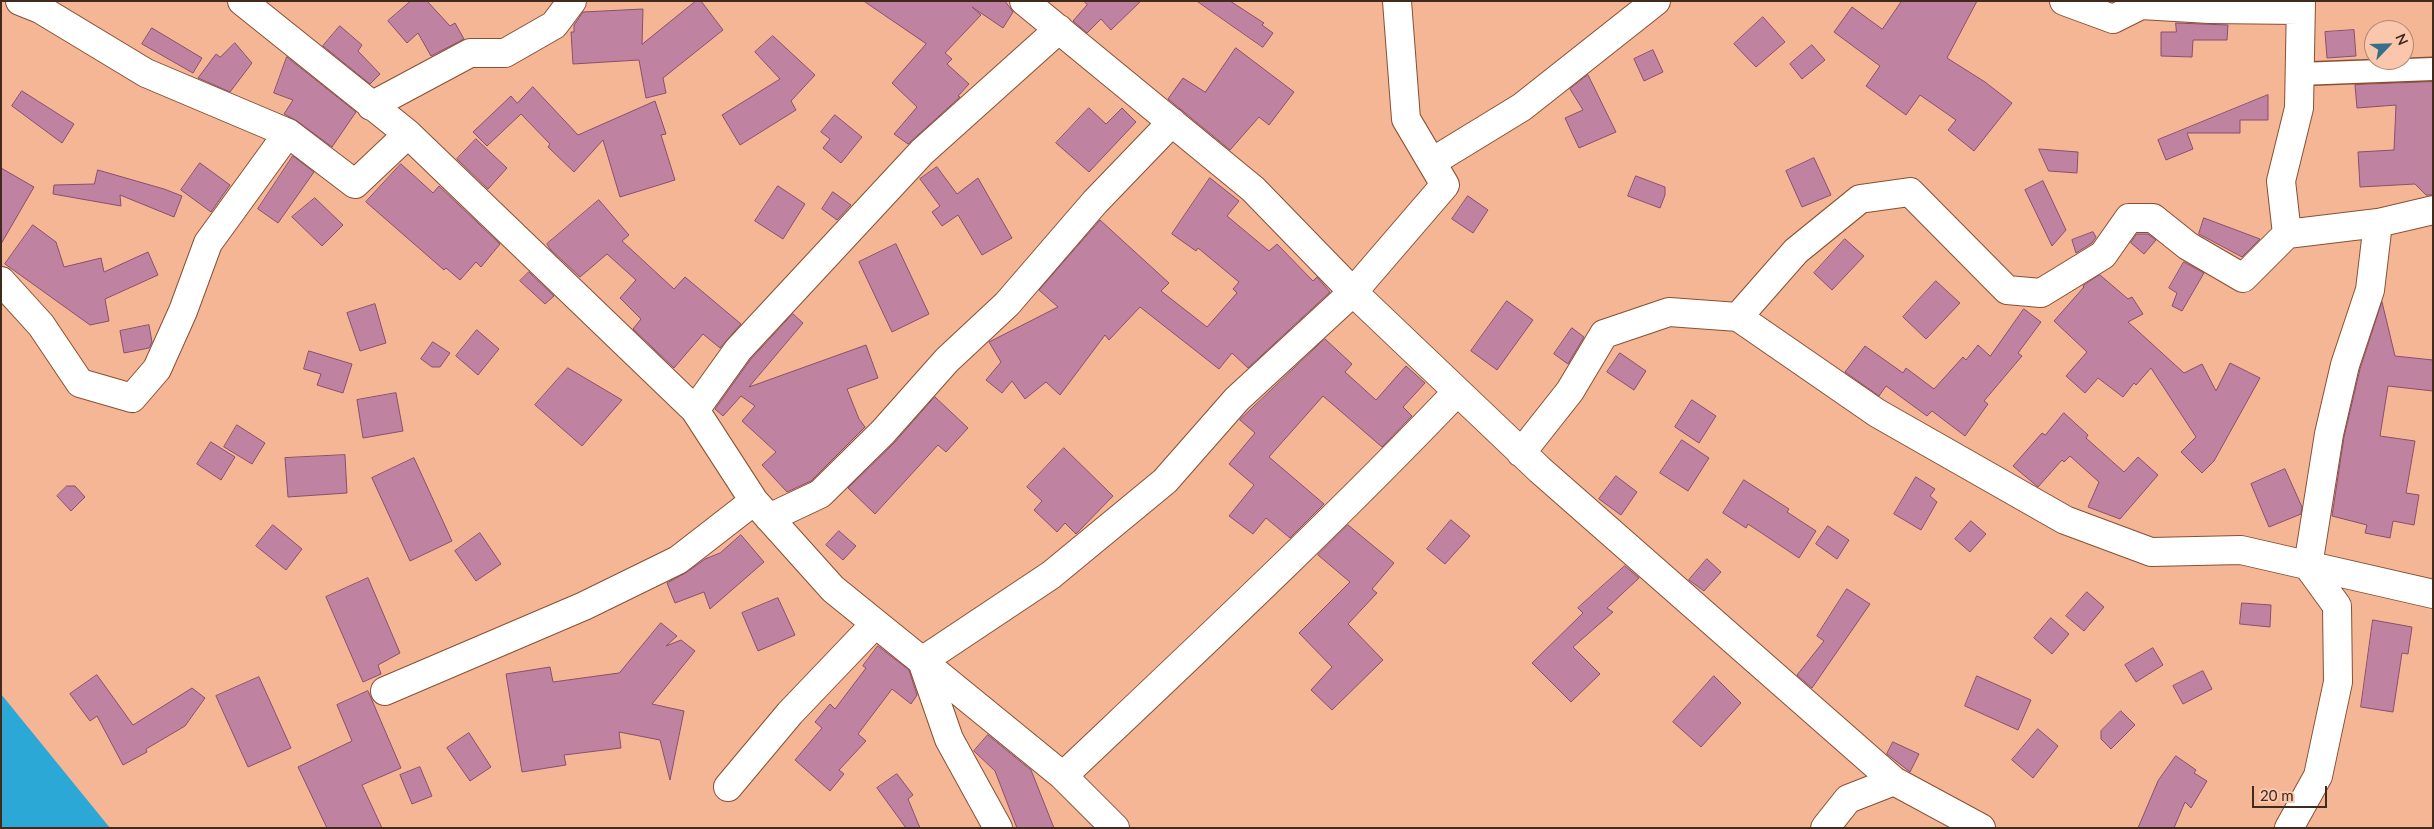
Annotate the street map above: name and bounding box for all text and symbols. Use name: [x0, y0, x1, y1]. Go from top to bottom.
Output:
north arrow: [2364, 20, 2414, 70]
text: N: [2392, 31, 2412, 47]
scale bar: [2254, 776, 2329, 808]
text: 20 m: [2260, 786, 2294, 804]

